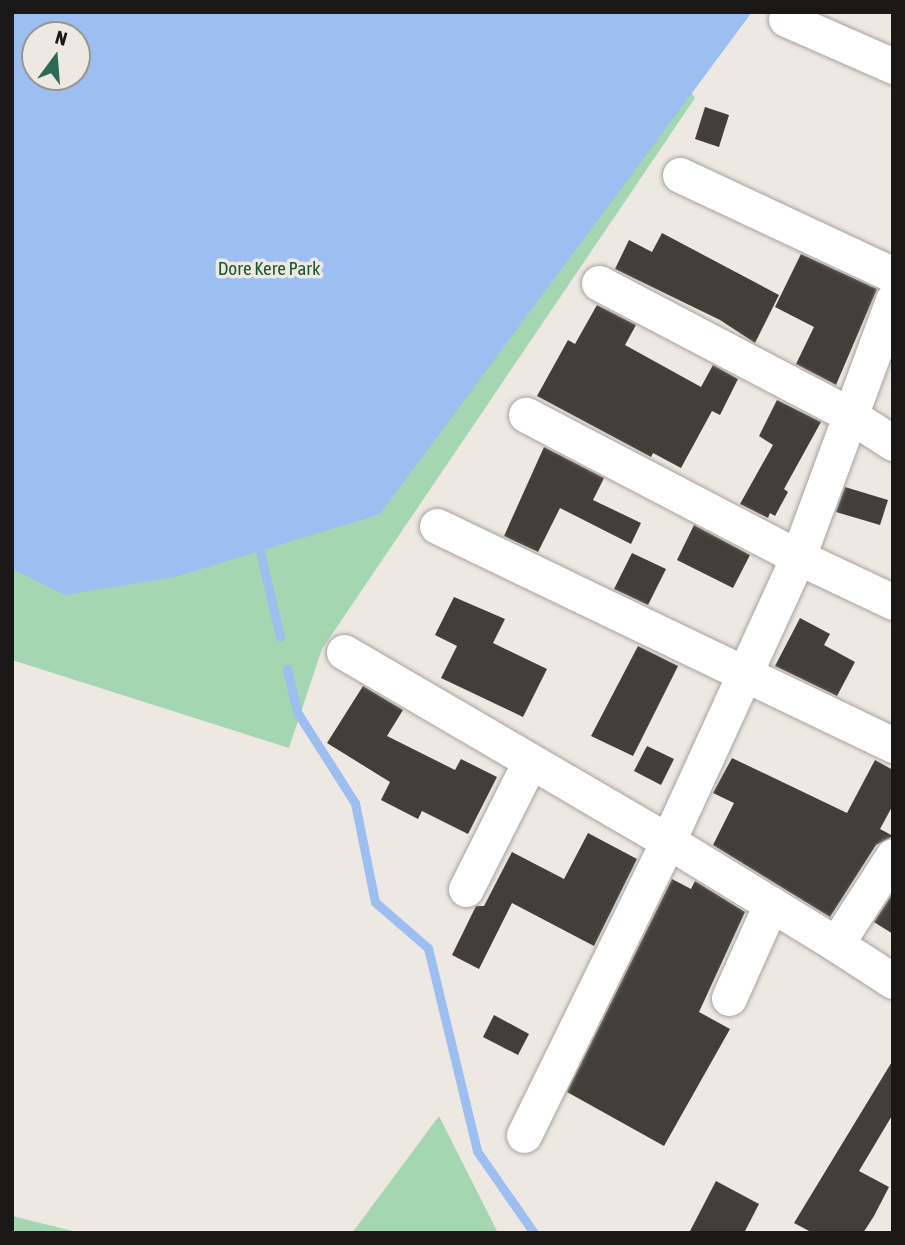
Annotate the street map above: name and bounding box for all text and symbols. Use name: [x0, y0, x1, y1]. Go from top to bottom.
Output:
north arrow: [21, 21, 91, 91]
text: N: [53, 26, 70, 50]
park label: Dore Kere Park: [218, 258, 320, 280]

